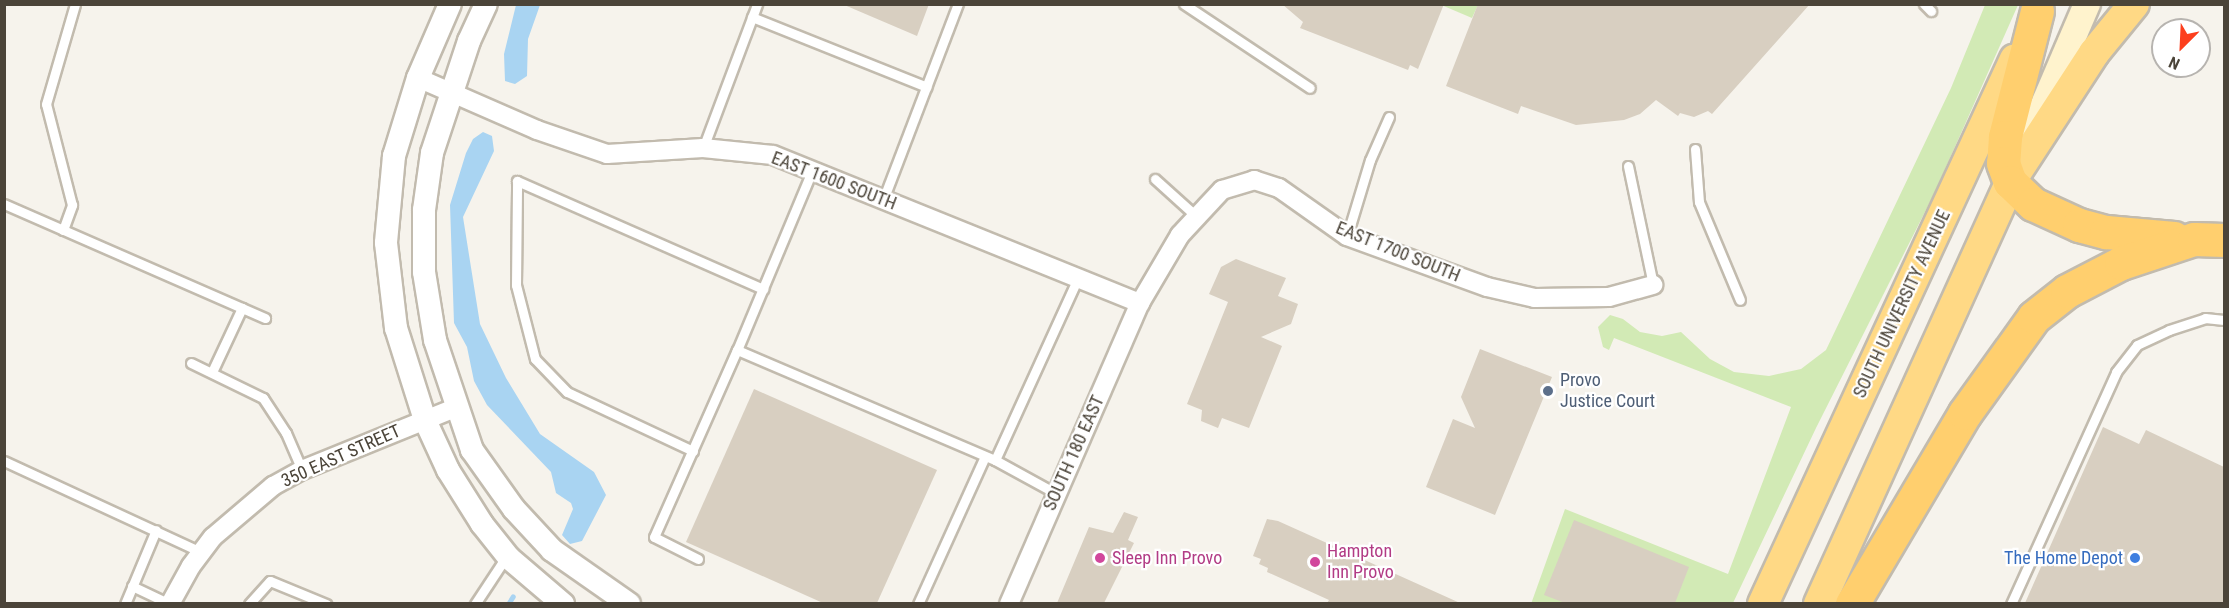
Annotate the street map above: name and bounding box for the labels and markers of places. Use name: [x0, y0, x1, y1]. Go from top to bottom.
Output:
place label: Provo Justice Court: [1560, 370, 1655, 412]
marker: Provo Justice Court: [1541, 384, 1555, 398]
place label: Hampton Inn Provo: [1327, 541, 1394, 584]
place label: Sleep Inn Provo: [1112, 547, 1222, 569]
place label: The Home Depot: [2004, 547, 2123, 569]
marker: Sleep Inn Provo: [1093, 551, 1107, 565]
marker: The Home Depot: [2128, 551, 2142, 565]
marker: Hampton Inn Provo: [1308, 555, 1322, 569]

